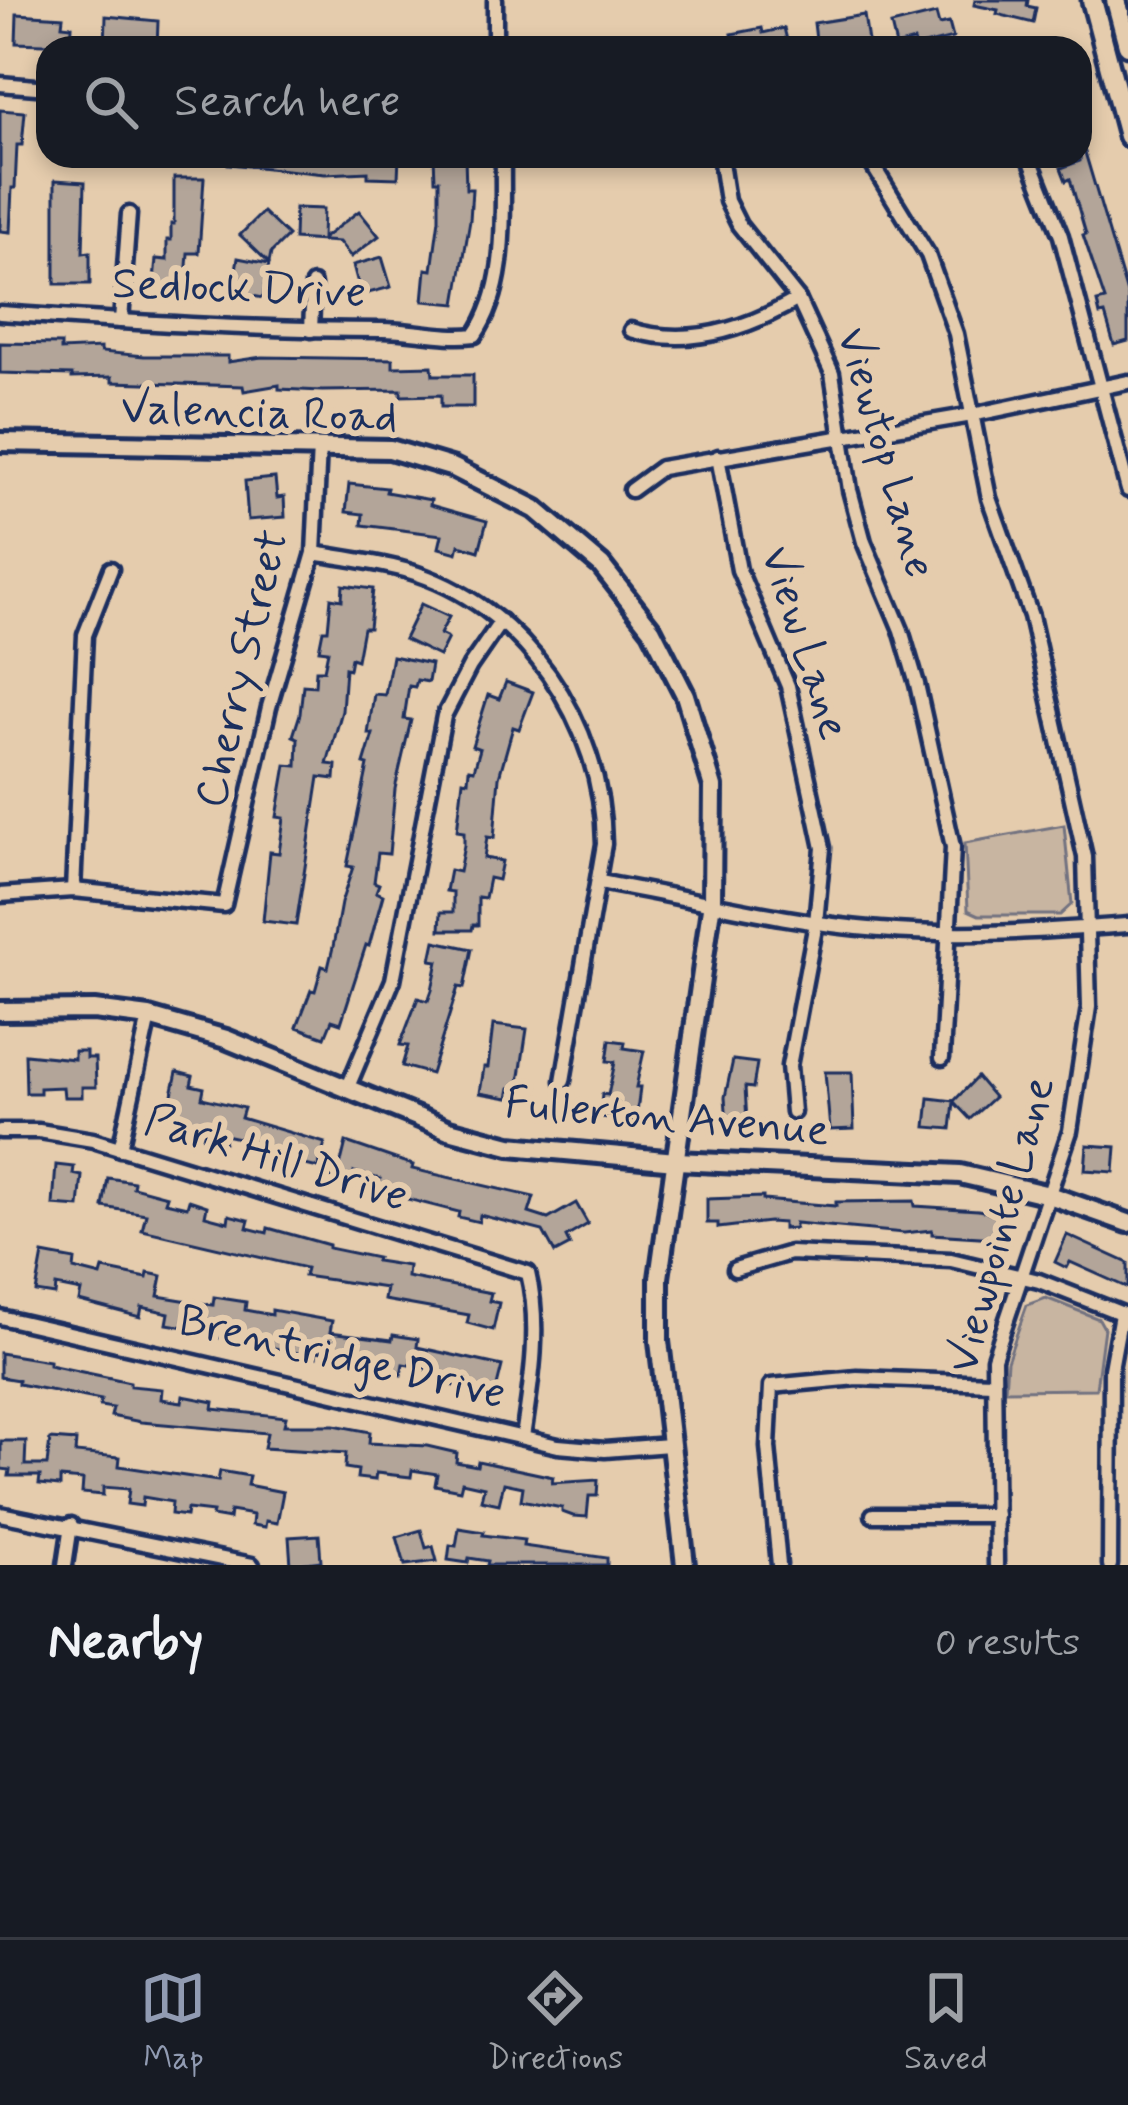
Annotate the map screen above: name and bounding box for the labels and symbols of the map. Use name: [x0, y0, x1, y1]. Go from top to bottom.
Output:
street label: Sedlock Drive: [111, 255, 367, 323]
street label: Viewtop Lane: [821, 321, 949, 585]
street label: Valencia Road: [120, 380, 398, 448]
street label: Cherry Street: [182, 524, 304, 814]
street label: View Lane: [745, 539, 863, 747]
street label: Viewpointe Lane: [934, 1070, 1070, 1380]
street label: Fullerton Avenue: [502, 1074, 832, 1162]
street label: Park Hill Drive: [137, 1091, 415, 1227]
street label: Brentridge Drive: [173, 1292, 511, 1424]

